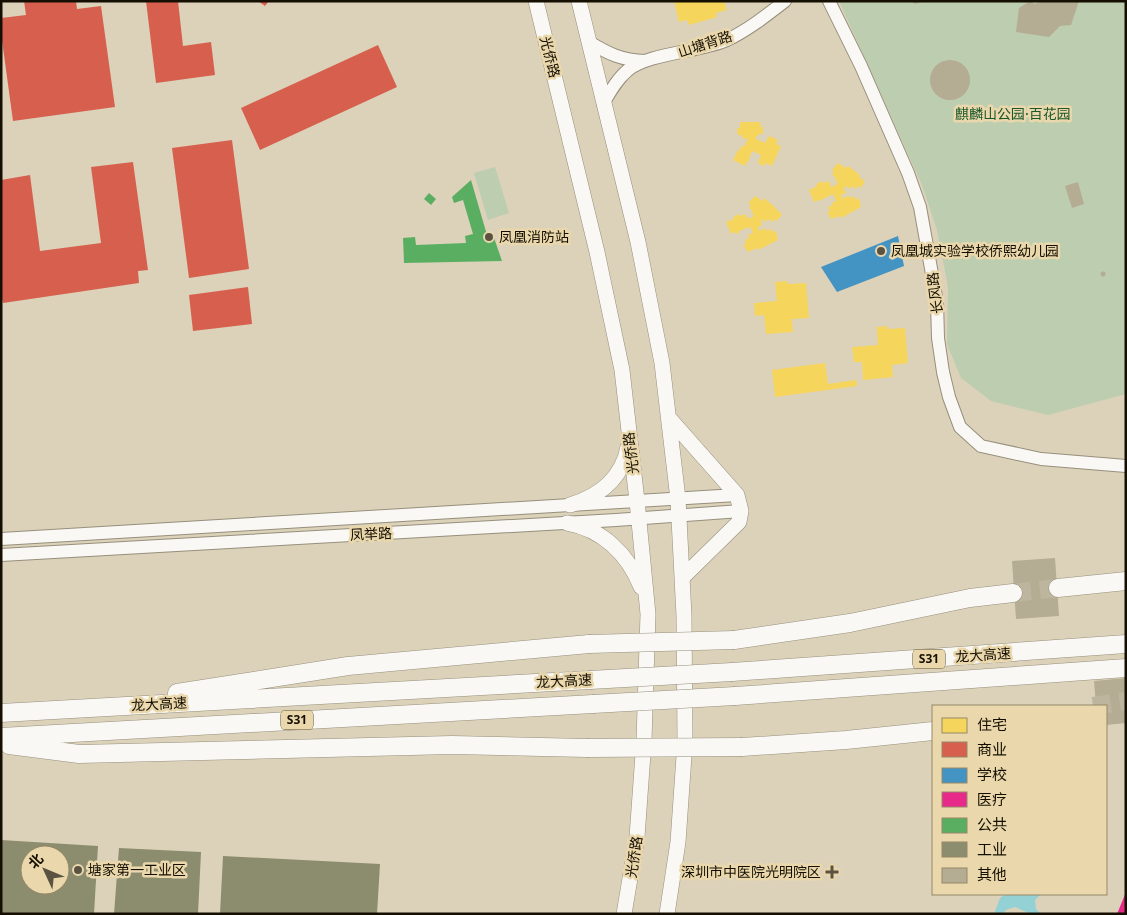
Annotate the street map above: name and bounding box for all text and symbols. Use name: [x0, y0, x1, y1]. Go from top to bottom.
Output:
street label: 山塘背路: [675, 26, 734, 61]
street label: 光侨路: [536, 34, 565, 80]
park label: 麒麟山公园·百花园: [955, 104, 1071, 123]
place label: 凤凰消防站: [499, 227, 569, 246]
marker: 凤凰消防站: [483, 231, 495, 243]
place label: 凤凰城实验学校侨熙幼儿园: [891, 241, 1059, 260]
marker: 凤凰城实验学校侨熙幼儿园: [875, 245, 887, 257]
street label: 长风路: [923, 271, 946, 315]
street label: 光侨路: [619, 431, 642, 475]
street label: 凤举路: [350, 523, 392, 544]
street label: 龙大高速: [954, 643, 1012, 666]
road number: S31: [913, 650, 945, 669]
street label: 龙大高速: [536, 670, 592, 691]
street label: 龙大高速: [131, 693, 187, 714]
legend: [932, 705, 1107, 895]
road number: S31: [281, 710, 313, 730]
text: 住宅: [977, 714, 1007, 734]
text: 商业: [977, 739, 1007, 759]
text: 学校: [977, 764, 1007, 784]
text: 医疗: [977, 789, 1007, 809]
text: 公共: [977, 814, 1007, 834]
street label: 光侨路: [621, 835, 646, 879]
text: 工业: [977, 839, 1007, 859]
north arrow: [20, 845, 70, 895]
text: 北: [24, 849, 47, 872]
place label: 塘家第一工业区: [88, 860, 186, 879]
place label: 深圳市中医院光明院区: [681, 862, 821, 881]
marker: 塘家第一工业区: [72, 864, 84, 876]
text: 其他: [977, 864, 1007, 884]
marker: 深圳市中医院光明院区: [825, 865, 839, 879]

